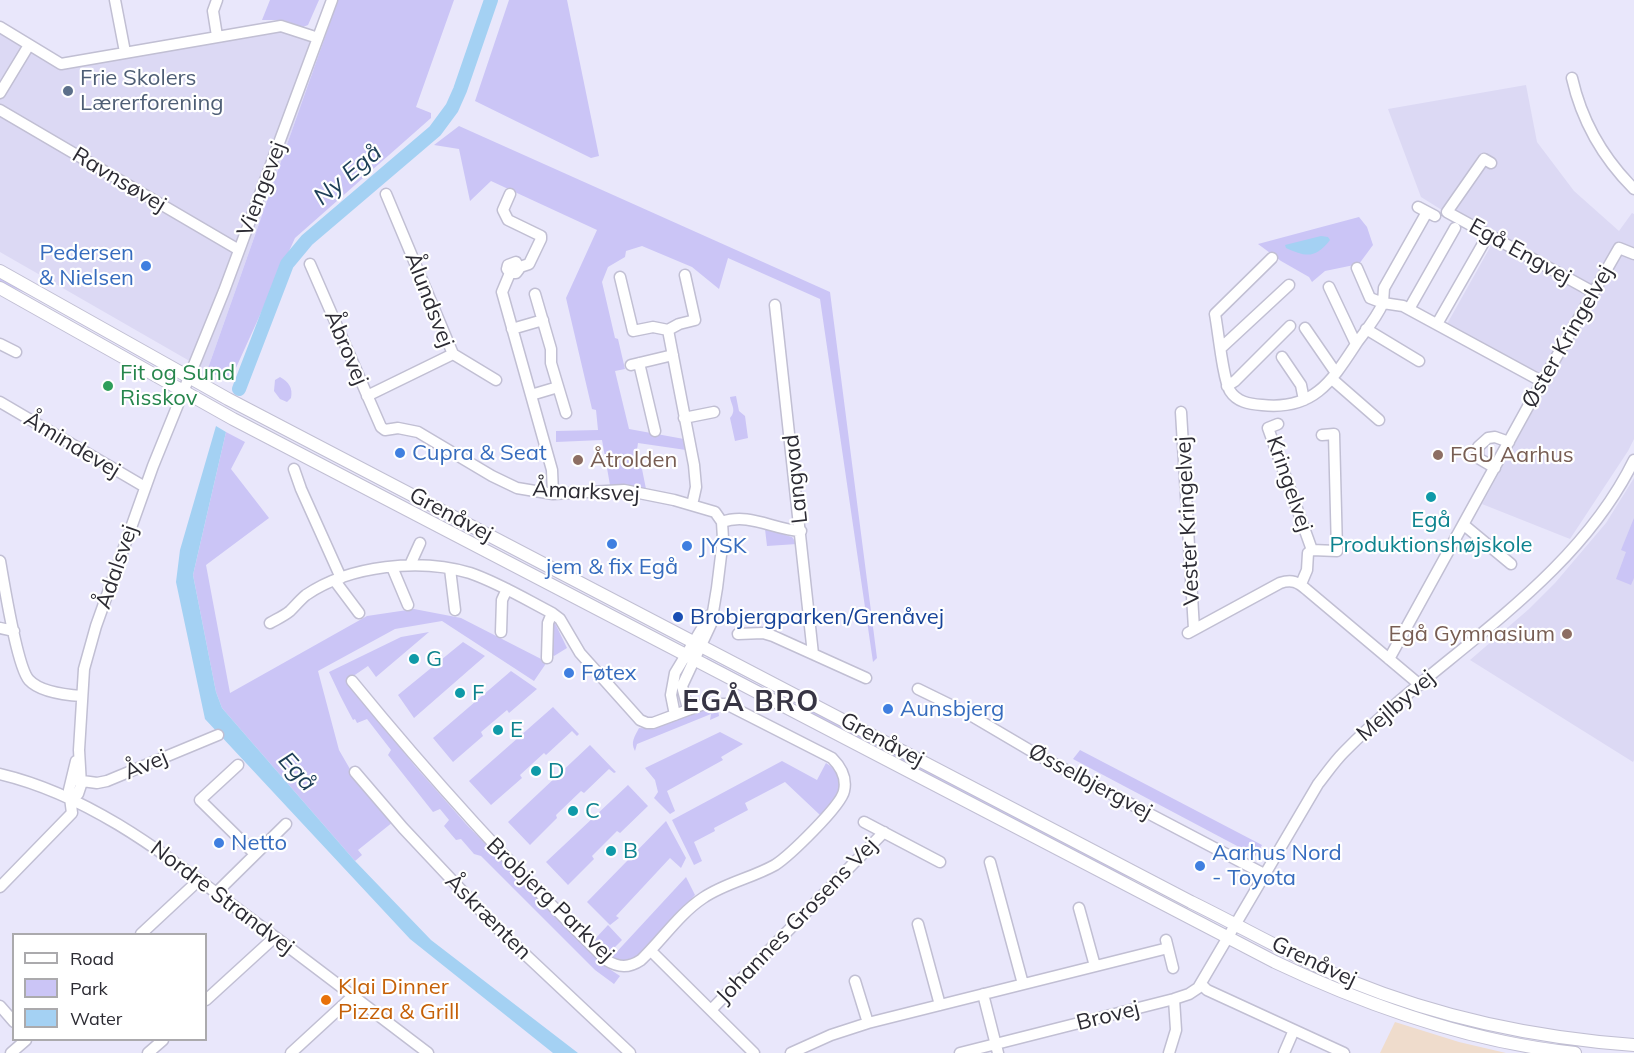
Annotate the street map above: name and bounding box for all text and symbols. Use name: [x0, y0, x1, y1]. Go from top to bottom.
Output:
place label: Frie Skolers Lærerforening: [80, 65, 224, 116]
marker: Frie Skolers Lærerforening: [61, 84, 75, 98]
street label: Viengevej: [232, 138, 292, 240]
water label: Ny Egå: [308, 138, 388, 212]
street label: Ravnsøvej: [67, 142, 171, 218]
street label: Egå Engvej: [1464, 213, 1576, 291]
place label: Pedersen & Nielsen: [39, 240, 134, 292]
street label: Ålundsvej: [399, 249, 459, 351]
marker: Pedersen & Nielsen: [139, 259, 153, 273]
street label: Øster Kringelvej: [1516, 261, 1620, 413]
street label: Åbrovej: [319, 307, 373, 389]
place label: Fit og Sund Risskov: [120, 360, 235, 412]
marker: Fit og Sund Risskov: [101, 379, 115, 393]
street label: Åmindevej: [19, 406, 125, 484]
street label: Langvad: [778, 433, 814, 525]
street label: Kringelvej: [1260, 433, 1318, 535]
street label: Vester Kringelvej: [1170, 436, 1206, 606]
place label: Cupra & Seat: [412, 440, 547, 466]
place label: FGU Aarhus: [1450, 442, 1574, 468]
marker: Cupra & Seat: [393, 446, 407, 460]
place label: Åtrolden: [590, 447, 677, 473]
marker: FGU Aarhus: [1431, 448, 1445, 462]
marker: Åtrolden: [571, 453, 585, 467]
street label: Åmarksvej: [532, 476, 640, 508]
street label: Grenåvej: [405, 482, 497, 548]
marker: Egå Produktionshøjskole: [1424, 490, 1438, 504]
place label: Egå Produktionshøjskole: [1329, 507, 1533, 558]
street label: Ådalsvej: [90, 522, 144, 612]
place label: JYSK: [699, 533, 747, 559]
marker: jem & fix Egå: [605, 537, 619, 551]
marker: JYSK: [680, 539, 694, 553]
place label: jem & fix Egå: [546, 554, 678, 580]
place label: Brobjergparken/Grenåvej: [690, 604, 944, 630]
marker: Brobjergparken/Grenåvej: [671, 610, 685, 624]
place label: Egå Gymnasium: [1389, 621, 1555, 647]
marker: Egå Gymnasium: [1560, 627, 1574, 641]
place label: G: [426, 646, 442, 672]
marker: G: [407, 652, 421, 666]
place label: Føtex: [581, 660, 637, 686]
street label: Mejlbyvej: [1351, 665, 1441, 747]
marker: Føtex: [562, 666, 576, 680]
place label: F: [472, 680, 484, 706]
marker: F: [453, 686, 467, 700]
district label: EGÅ BRO: [682, 686, 820, 720]
place label: Aunsbjerg: [900, 696, 1004, 722]
marker: Aunsbjerg: [881, 702, 895, 716]
street label: Grenåvej: [836, 707, 928, 773]
place label: E: [510, 717, 523, 743]
marker: E: [491, 723, 505, 737]
street label: Øsselbjergvej: [1024, 738, 1156, 826]
street label: Åvej: [120, 744, 172, 786]
water label: Egå: [272, 746, 322, 798]
place label: D: [548, 758, 564, 784]
marker: D: [529, 764, 543, 778]
place label: C: [585, 798, 600, 824]
marker: C: [566, 804, 580, 818]
place label: Netto: [231, 830, 287, 856]
street label: Brobjerg Parkvej: [481, 832, 619, 968]
street label: Johannes Grosens Vej: [711, 833, 883, 1009]
street label: Nordre Strandvej: [145, 835, 299, 961]
marker: Netto: [212, 836, 226, 850]
place label: B: [623, 838, 638, 864]
place label: Aarhus Nord - Toyota: [1212, 840, 1342, 891]
marker: B: [604, 844, 618, 858]
marker: Aarhus Nord - Toyota: [1193, 859, 1207, 873]
street label: Åskrænten: [439, 868, 537, 966]
street label: Grenåvej: [1267, 931, 1361, 993]
legend: [12, 933, 207, 1041]
text: Road: [70, 947, 114, 970]
place label: Klai Dinner Pizza & Grill: [338, 974, 460, 1026]
text: Park: [70, 977, 108, 1000]
marker: Klai Dinner Pizza & Grill: [319, 993, 333, 1007]
street label: Brovej: [1074, 995, 1142, 1037]
text: Water: [70, 1007, 122, 1030]

